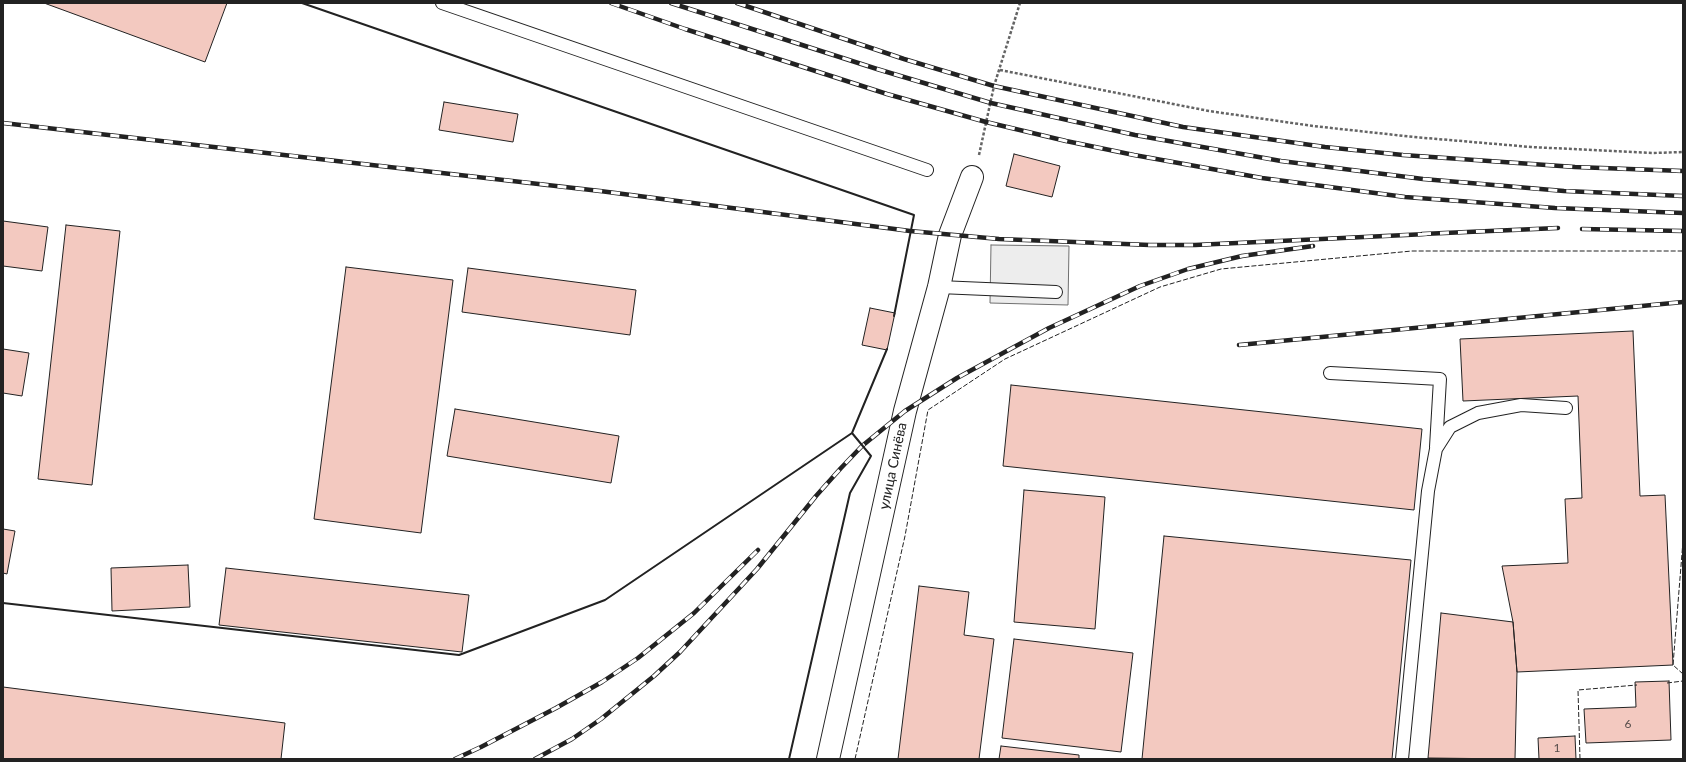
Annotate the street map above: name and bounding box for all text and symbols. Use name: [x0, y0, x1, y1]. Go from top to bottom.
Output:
street label: улица Синёва: [876, 421, 910, 511]
house number: 6: [1625, 717, 1631, 731]
house number: 1: [1554, 741, 1560, 755]

